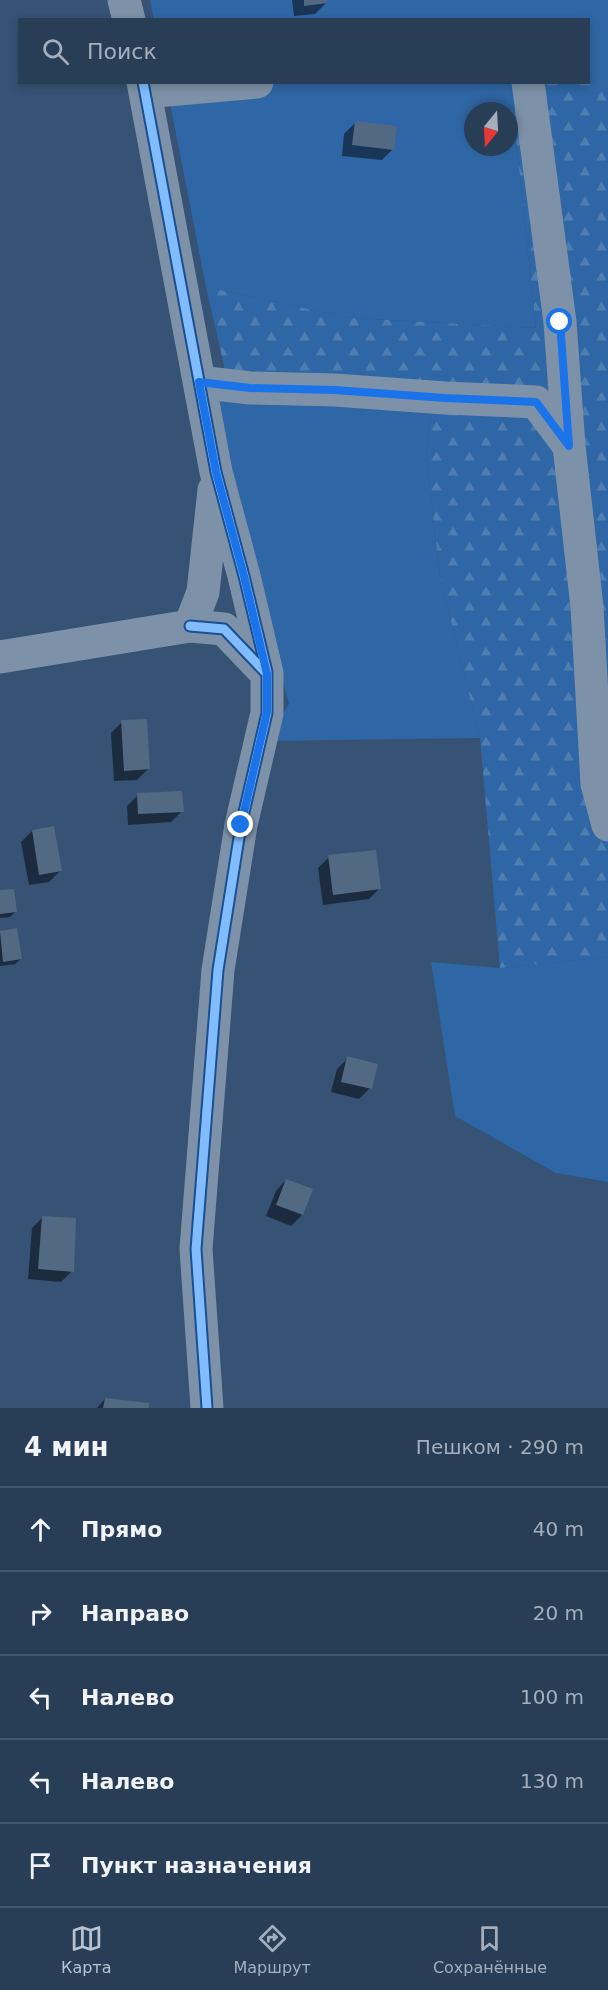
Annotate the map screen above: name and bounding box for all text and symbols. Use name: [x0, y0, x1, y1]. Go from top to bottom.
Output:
search box: [18, 18, 590, 84]
icon: search: [39, 35, 72, 68]
text: Поиск: [87, 39, 157, 64]
north arrow: [464, 102, 518, 156]
route start: [546, 308, 572, 334]
route end: [227, 811, 253, 837]
text: 4 мин: [24, 1432, 109, 1462]
text: Пешком · 290 m: [416, 1435, 584, 1459]
icon: ahead: [24, 1513, 57, 1546]
text: Прямо: [81, 1517, 162, 1542]
text: 40 m: [533, 1517, 584, 1541]
icon: right: [24, 1597, 57, 1630]
text: Направо: [81, 1601, 189, 1626]
text: 20 m: [533, 1601, 584, 1625]
icon: left: [24, 1681, 57, 1714]
text: Налево: [81, 1685, 174, 1710]
text: 100 m: [520, 1685, 584, 1709]
icon: left: [24, 1765, 57, 1798]
text: Налево: [81, 1769, 174, 1794]
text: 130 m: [520, 1769, 584, 1793]
icon: arrive: [24, 1849, 57, 1882]
text: Пункт назначения: [81, 1853, 312, 1878]
tab: Карта: [61, 1922, 111, 1977]
tab: Маршрут: [234, 1922, 311, 1977]
tab: Сохранённые: [433, 1922, 547, 1977]

